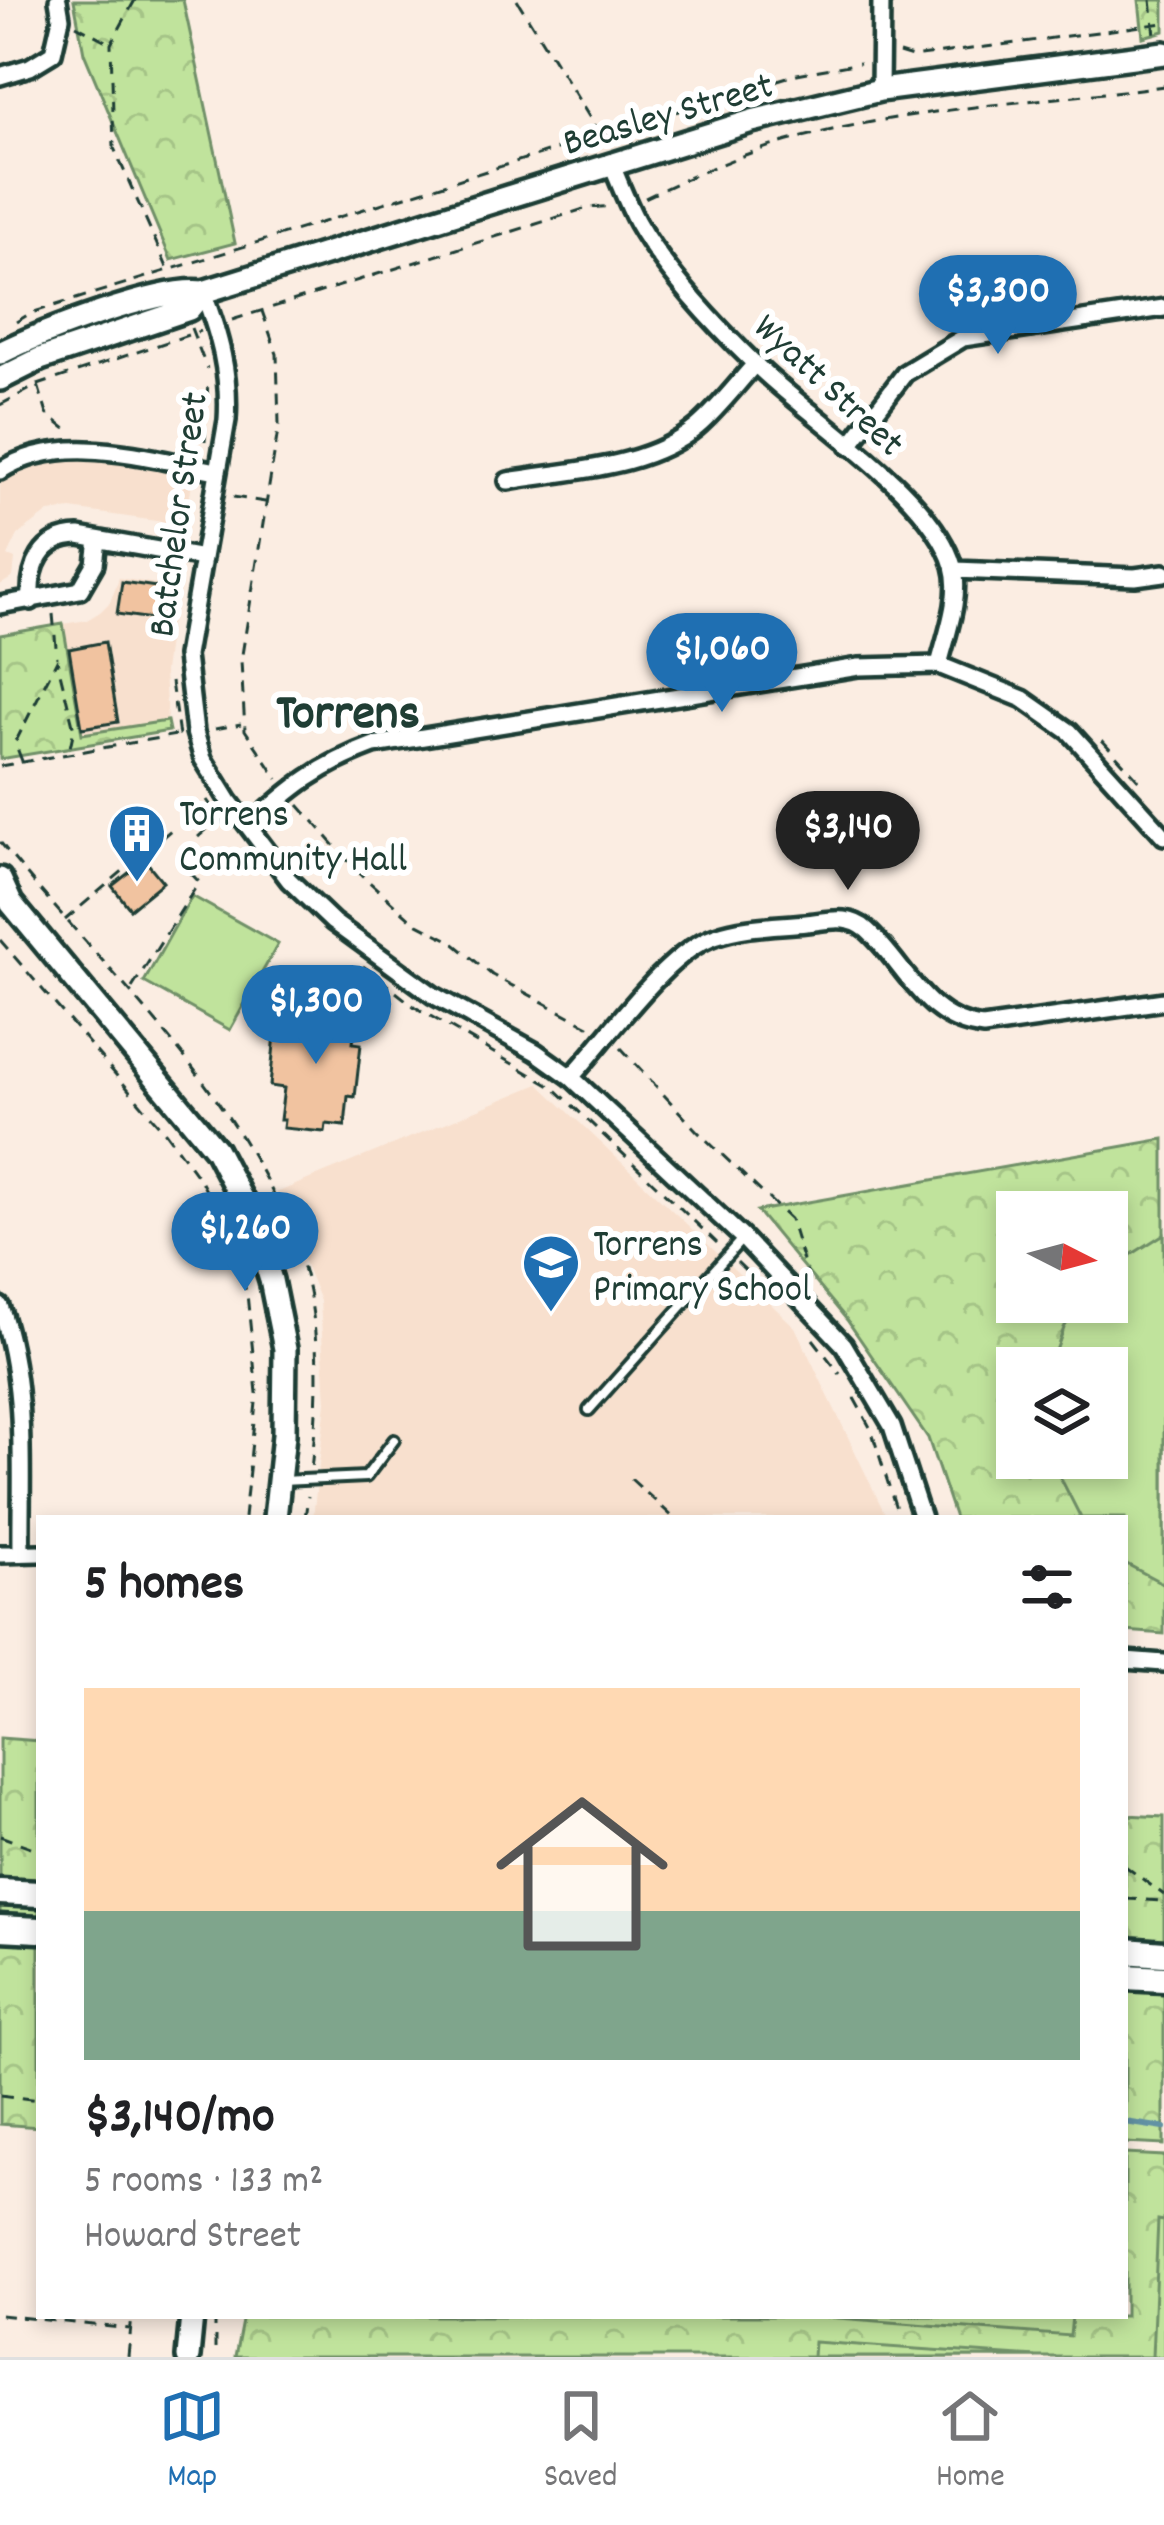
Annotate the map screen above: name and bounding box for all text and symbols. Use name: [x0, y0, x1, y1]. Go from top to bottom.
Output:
street label: Beasley Street: [557, 61, 780, 173]
pin: $3,300: [900, 255, 1096, 357]
text: $3,300: [946, 266, 1050, 321]
street label: Wyatt Street: [739, 303, 914, 472]
street label: Batchelor Street: [137, 389, 226, 641]
pin: $1,060: [624, 613, 820, 715]
text: $1,060: [673, 624, 771, 679]
district label: Torrens: [276, 681, 420, 753]
place label: Torrens Community Hall: [179, 790, 407, 890]
pin: $3,140: [750, 791, 946, 893]
building icon: Torrens Community Hall: [106, 802, 168, 884]
text: $3,140: [803, 802, 893, 857]
pin: $1,300: [218, 965, 414, 1067]
text: $1,300: [268, 976, 364, 1031]
north arrow: [996, 1191, 1128, 1323]
map controls: [996, 1191, 1128, 1479]
pin: $1,260: [147, 1192, 343, 1294]
text: $1,260: [198, 1203, 292, 1258]
place label: Torrens Primary School: [593, 1220, 811, 1320]
school or university icon: Torrens Primary School: [520, 1232, 582, 1314]
button: layers: [996, 1347, 1128, 1479]
text: 5 homes: [84, 1551, 244, 1623]
icon: filters: [1014, 1554, 1080, 1620]
icon: home: [474, 1766, 690, 1982]
text: $3,140/mo: [84, 2084, 275, 2156]
text: 5 rooms · 133 m²: [84, 2156, 323, 2211]
text: Howard Street: [84, 2211, 301, 2266]
tab: Map: [159, 2383, 225, 2502]
tab: Saved: [544, 2383, 618, 2502]
tab: Home: [936, 2383, 1005, 2502]

